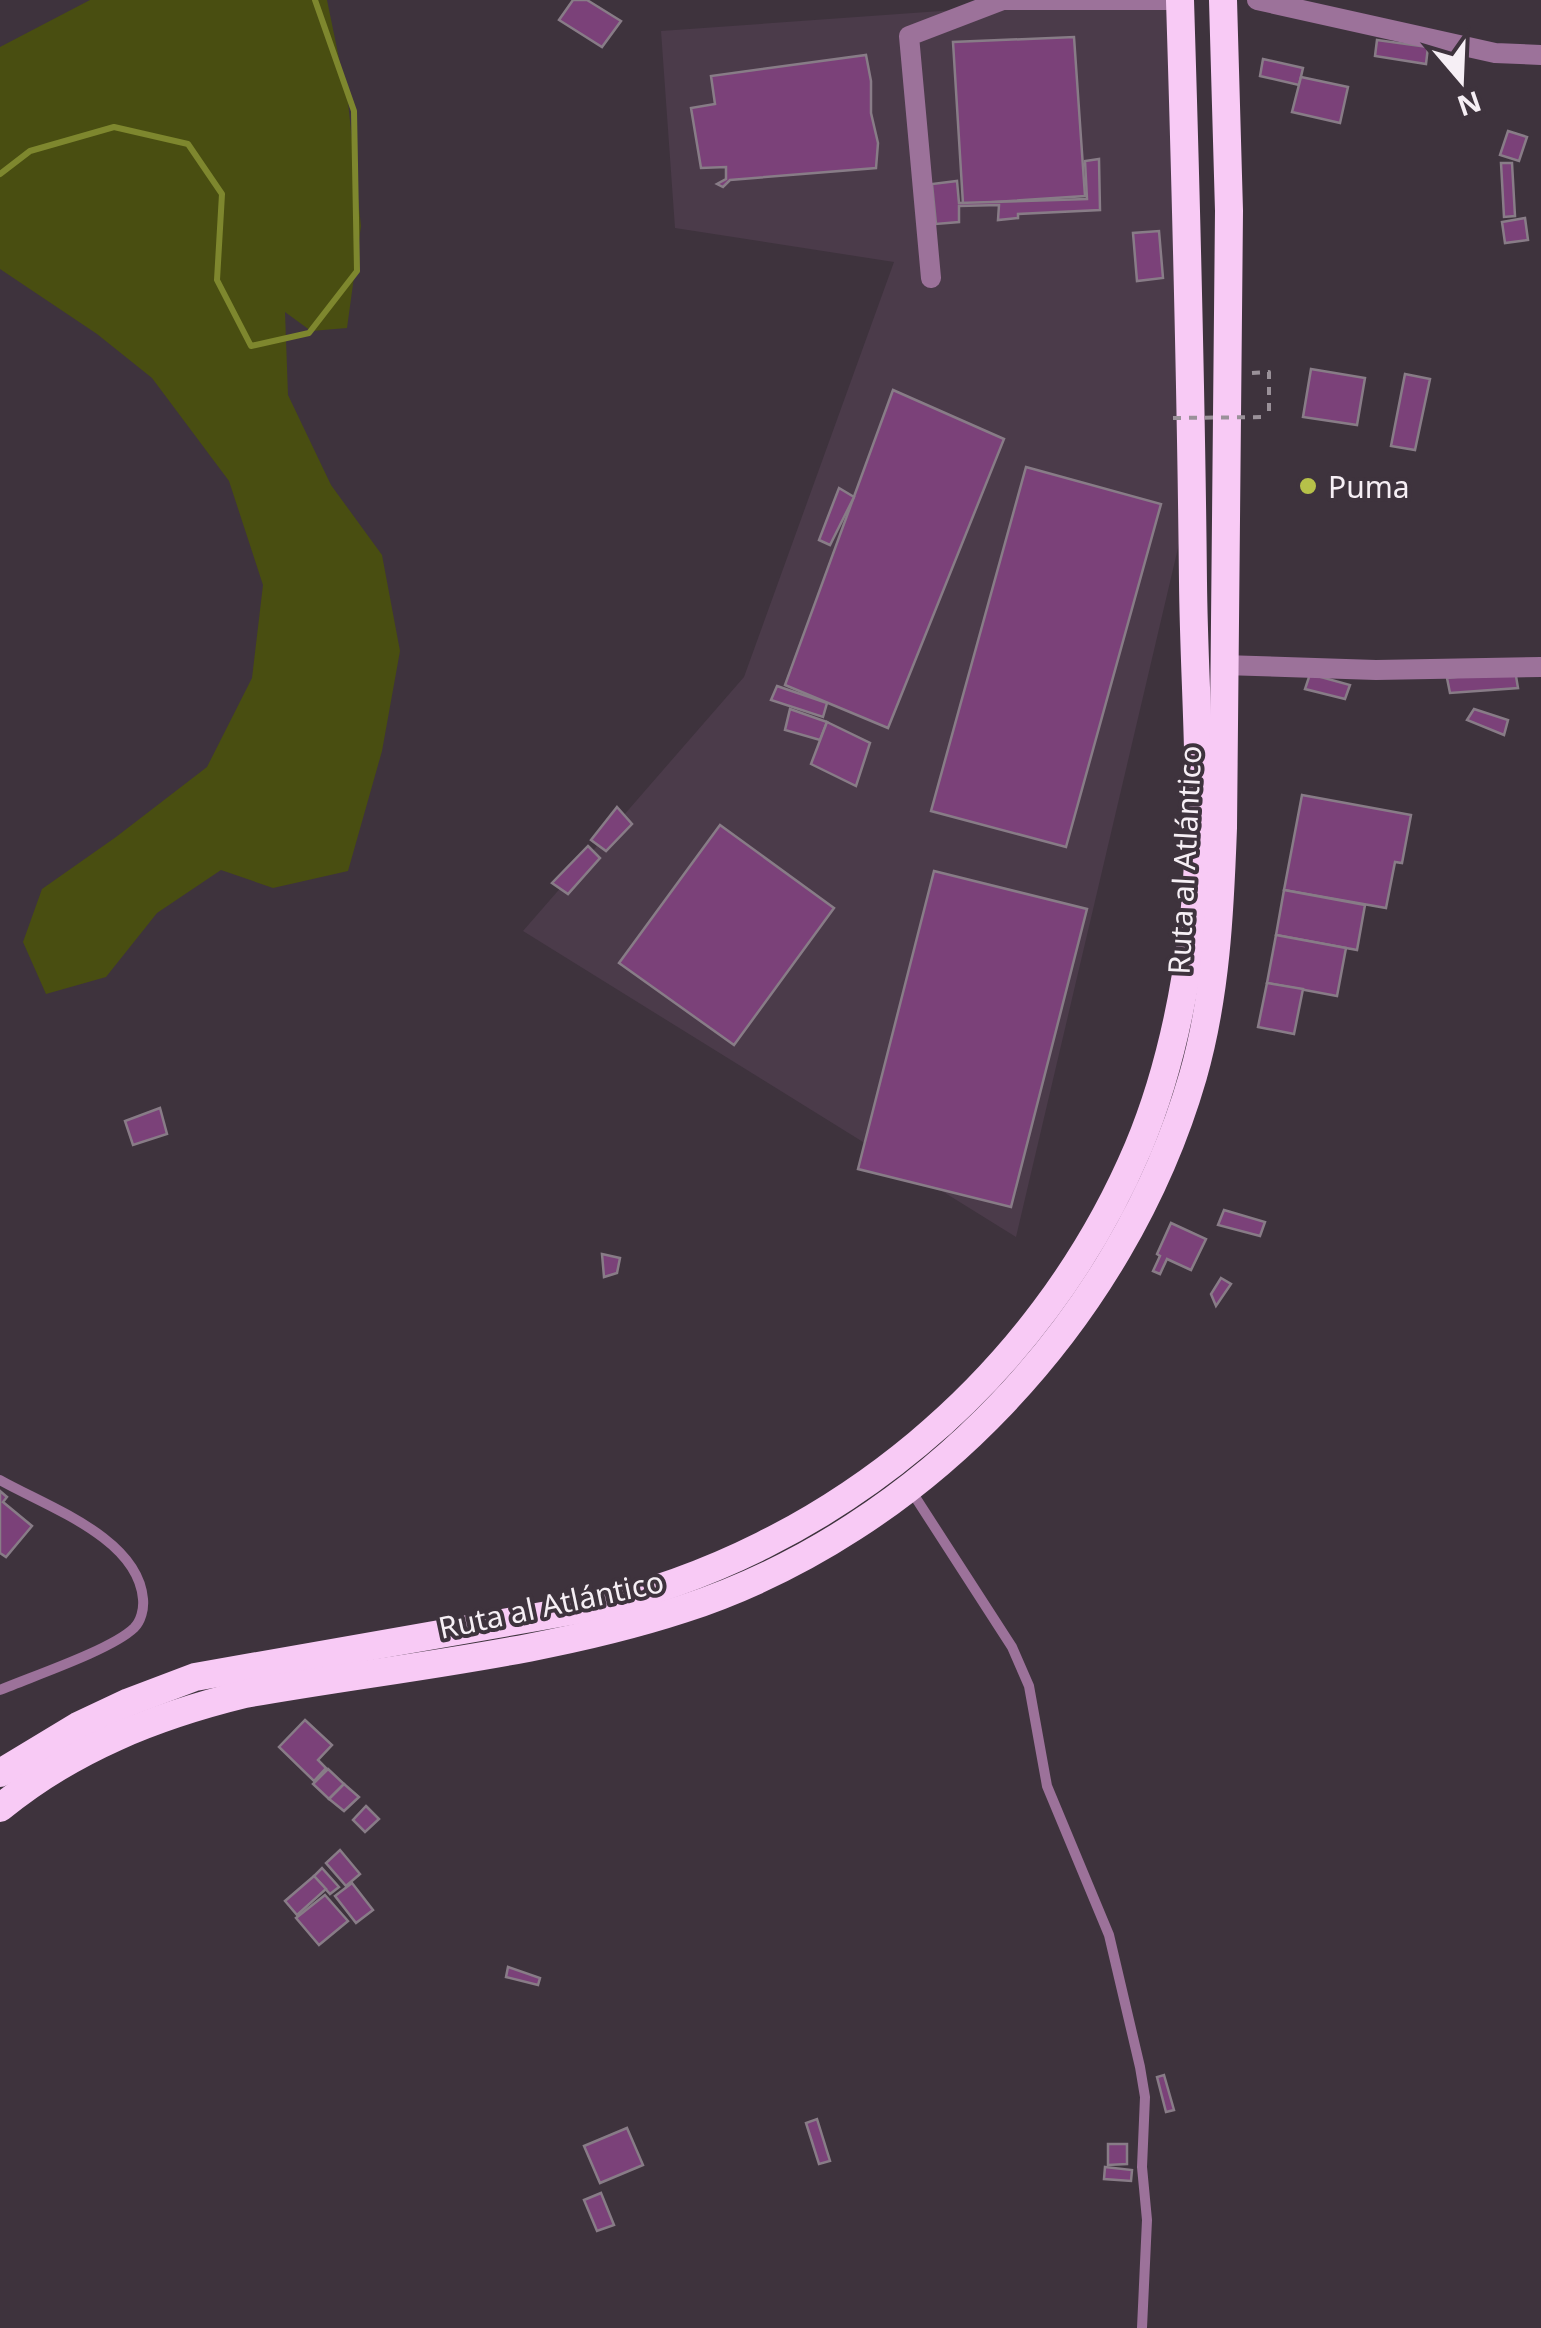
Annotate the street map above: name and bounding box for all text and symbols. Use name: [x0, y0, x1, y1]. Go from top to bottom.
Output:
north arrow: [1411, 30, 1511, 130]
text: N: [1453, 83, 1486, 126]
place label: Puma: [1328, 466, 1410, 507]
marker: Puma: [1297, 475, 1319, 497]
street label: Ruta al Atlántico: [1158, 744, 1210, 976]
street label: Ruta al Atlántico: [435, 1560, 667, 1648]

